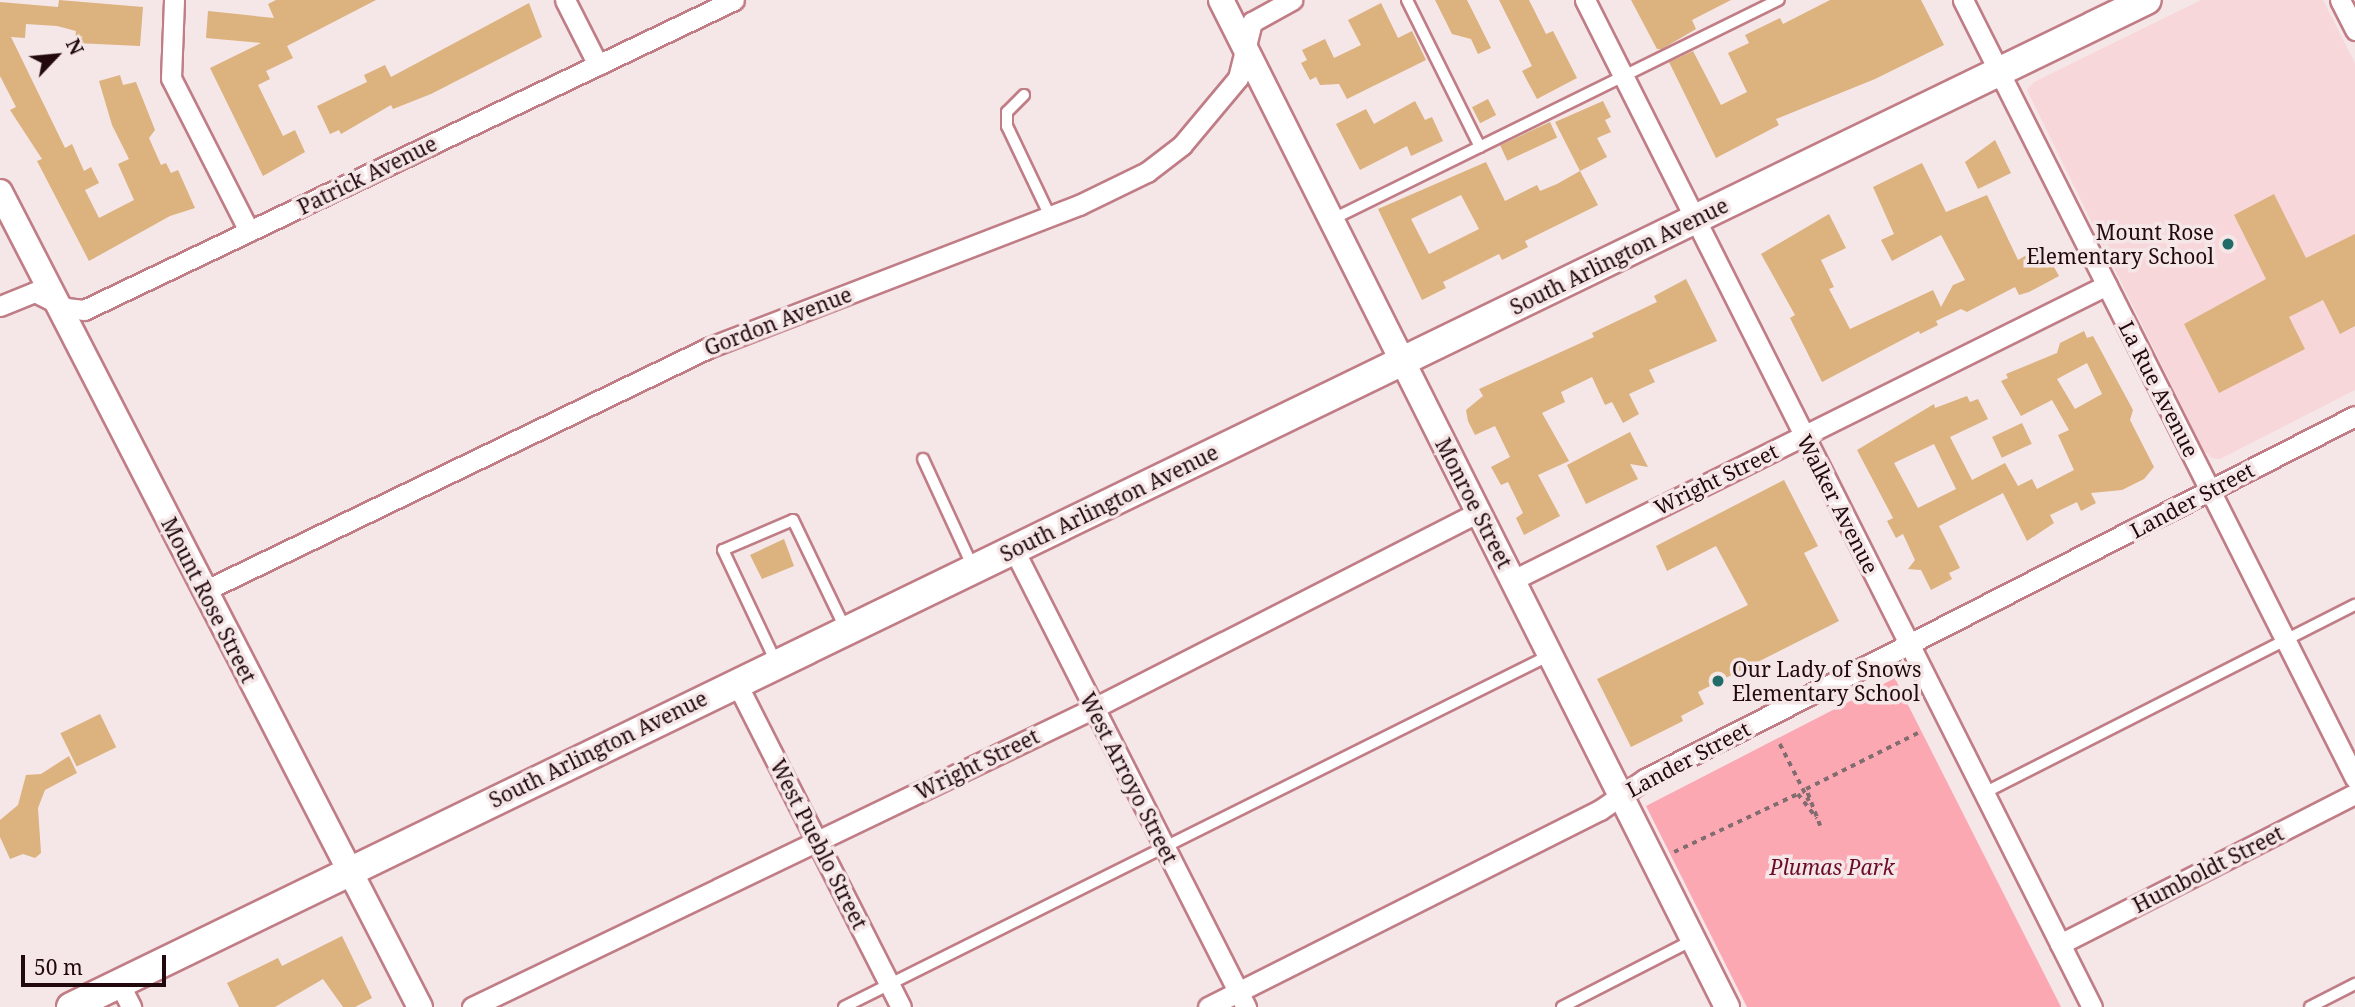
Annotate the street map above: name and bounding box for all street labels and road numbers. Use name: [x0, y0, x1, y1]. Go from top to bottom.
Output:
street label: Patrick Avenue: [293, 130, 441, 220]
street label: South Arlington Avenue: [1506, 192, 1732, 320]
street label: Gordon Avenue: [701, 281, 855, 361]
street label: La Rue Avenue: [2114, 317, 2204, 461]
street label: Walker Avenue: [1792, 430, 1884, 578]
street label: Monroe Street: [1430, 434, 1518, 572]
street label: Wright Street: [1650, 438, 1782, 520]
street label: South Arlington Avenue: [996, 439, 1222, 567]
street label: Lander Street: [2126, 457, 2258, 543]
street label: Mount Rose Street: [156, 513, 262, 687]
street label: South Arlington Avenue: [485, 685, 711, 813]
street label: West Arroyo Street: [1075, 688, 1183, 868]
street label: Lander Street: [1622, 716, 1754, 802]
street label: Wright Street: [911, 723, 1043, 805]
street label: West Pueblo Street: [765, 755, 873, 933]
street label: Humboldt Street: [2128, 820, 2288, 918]

